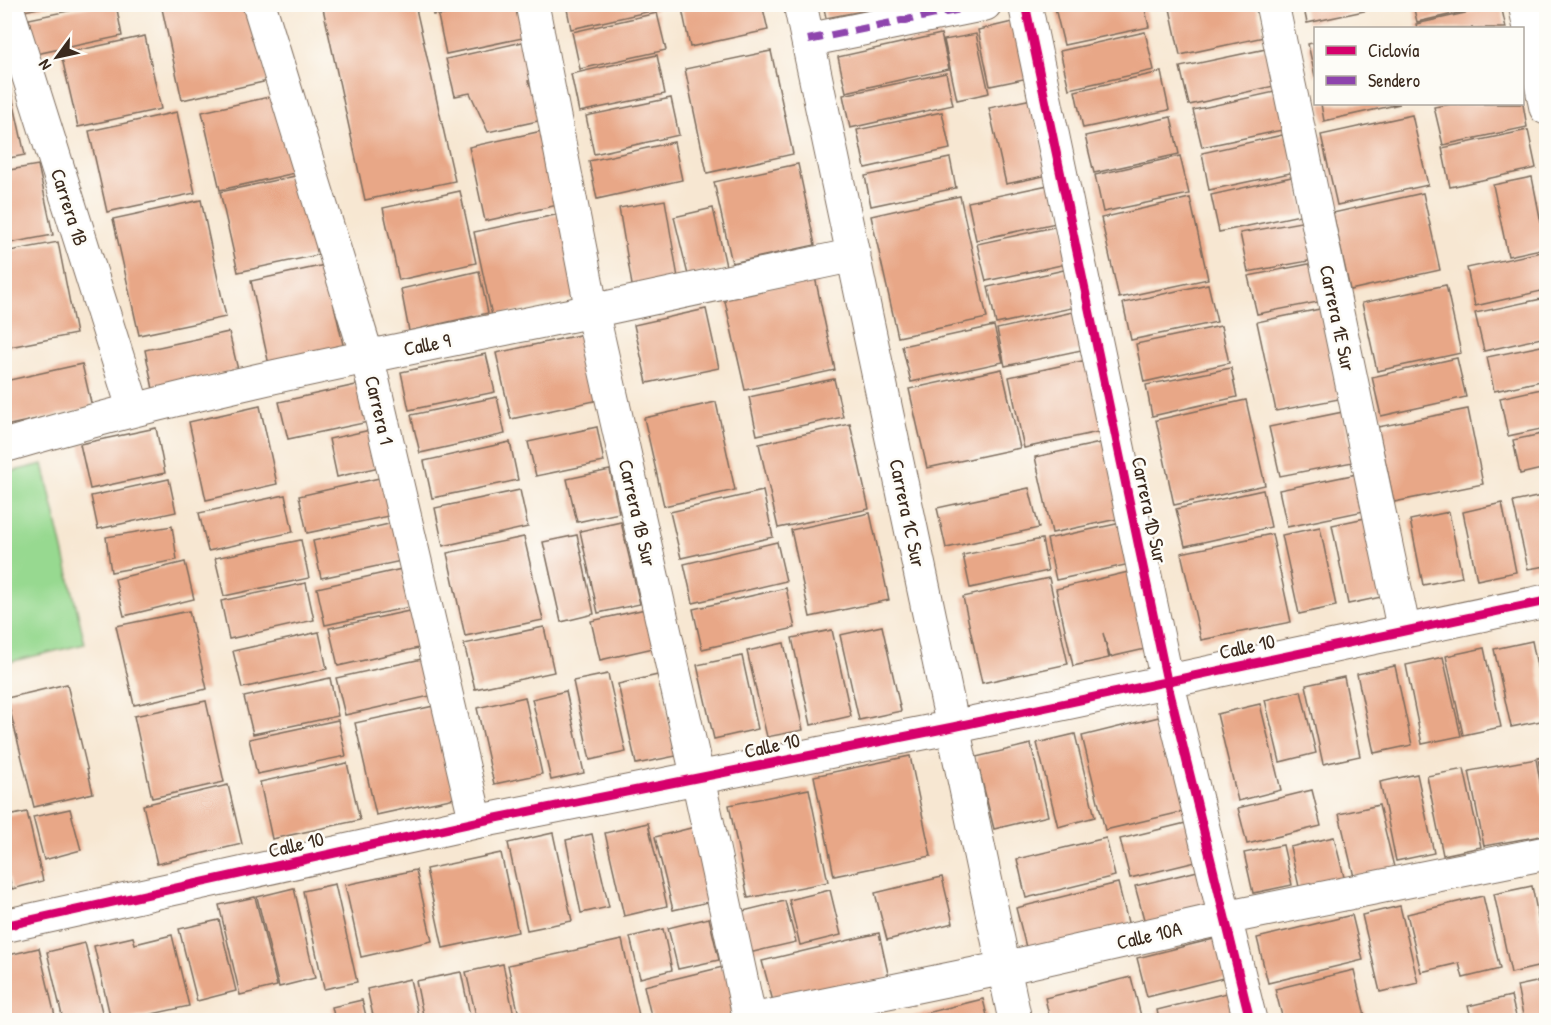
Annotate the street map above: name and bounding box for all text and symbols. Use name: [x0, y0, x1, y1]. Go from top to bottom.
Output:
north arrow: [27, 27, 87, 87]
legend: [1314, 27, 1524, 105]
text: Ciclovía: [1368, 38, 1419, 63]
text: N: [33, 55, 56, 75]
text: Sendero: [1368, 68, 1420, 93]
street label: Carrera 1B: [45, 165, 95, 249]
street label: Carrera 1E Sur: [1314, 262, 1362, 374]
street label: Calle 9: [401, 326, 453, 362]
street label: Carrera 1: [359, 373, 401, 447]
street label: Carrera 1D Sur: [1126, 454, 1175, 566]
street label: Carrera 1C Sur: [883, 456, 933, 570]
street label: Carrera 1B Sur: [613, 457, 664, 570]
street label: Calle 10: [1217, 627, 1277, 665]
street label: Calle 10: [742, 726, 802, 764]
street label: Calle 10: [266, 825, 326, 863]
street label: Calle 10A: [1114, 914, 1184, 956]

